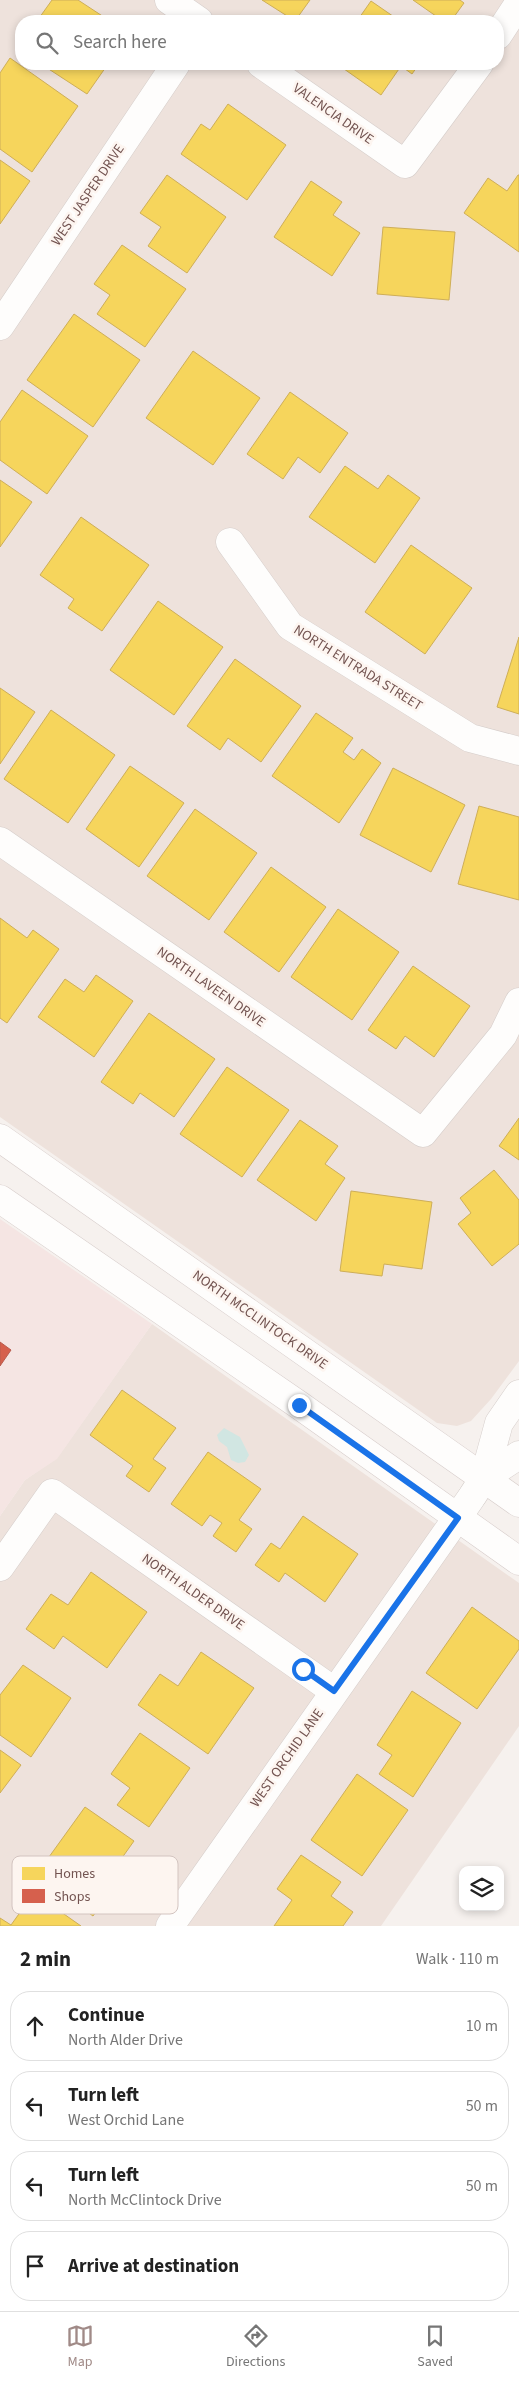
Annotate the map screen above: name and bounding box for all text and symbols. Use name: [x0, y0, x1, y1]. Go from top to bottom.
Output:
search box: [15, 15, 504, 70]
icon: search: [33, 29, 61, 57]
text: Search here: [73, 29, 167, 56]
street label: VALENCIA DRIVE: [288, 79, 378, 149]
street label: WEST JASPER DRIVE: [47, 140, 129, 250]
street label: NORTH ENTRADA STREET: [290, 620, 427, 716]
street label: NORTH LAVEEN DRIVE: [153, 942, 269, 1032]
street label: NORTH MCCLINTOCK DRIVE: [188, 1266, 332, 1374]
route end: [288, 1394, 311, 1417]
street label: NORTH ALDER DRIVE: [137, 1549, 249, 1635]
route start: [292, 1658, 315, 1681]
street label: WEST ORCHID LANE: [245, 1705, 329, 1811]
legend: [12, 1856, 178, 1914]
text: Homes: [54, 1864, 95, 1884]
map controls: [459, 1866, 504, 1911]
button: layers: [459, 1866, 504, 1911]
text: Shops: [54, 1887, 90, 1907]
text: 2 min: [20, 1944, 71, 1974]
text: Walk · 110 m: [416, 1948, 499, 1970]
text: Continue: [68, 2002, 145, 2029]
icon: ahead: [21, 2012, 49, 2040]
text: 10 m: [466, 2015, 498, 2037]
text: North Alder Drive: [68, 2029, 183, 2051]
text: Turn left: [68, 2082, 139, 2109]
icon: left: [21, 2092, 49, 2120]
text: 50 m: [466, 2095, 498, 2117]
text: West Orchid Lane: [68, 2109, 184, 2131]
text: Turn left: [68, 2162, 139, 2189]
icon: left: [21, 2172, 49, 2200]
text: 50 m: [466, 2175, 498, 2197]
text: North McClintock Drive: [68, 2189, 222, 2211]
icon: arrive: [21, 2252, 49, 2280]
text: Arrive at destination: [68, 2253, 239, 2280]
tab: Map: [66, 2322, 94, 2372]
tab: Directions: [226, 2322, 285, 2372]
tab: Saved: [417, 2322, 453, 2372]

